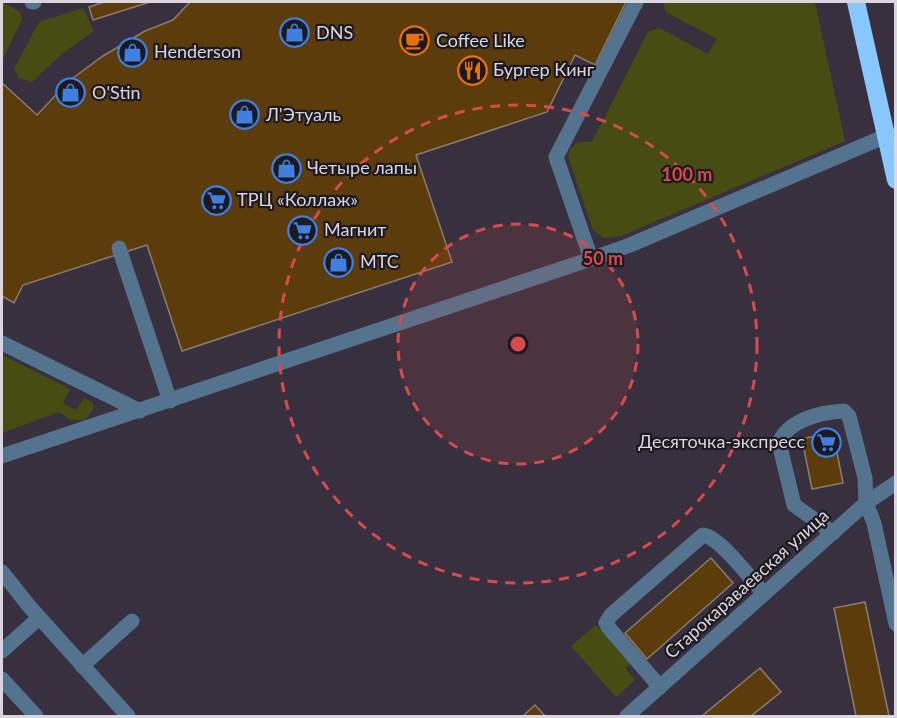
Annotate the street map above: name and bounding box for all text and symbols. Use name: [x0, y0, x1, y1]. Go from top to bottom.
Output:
shop icon: DNS: [279, 17, 311, 49]
place label: DNS: [316, 21, 353, 43]
cafe icon: Coffee Like: [399, 25, 431, 57]
place label: Coffee Like: [436, 29, 525, 51]
shop icon: Henderson: [117, 36, 149, 68]
place label: Henderson: [154, 40, 241, 62]
restaurant icon: Бургер Кинг: [456, 54, 488, 86]
place label: Бургер Кинг: [493, 58, 595, 80]
shop icon: O'Stin: [55, 77, 87, 109]
place label: O'Stin: [92, 81, 141, 103]
shop icon: Л'Этуаль: [229, 99, 261, 131]
place label: Л'Этуаль: [265, 103, 342, 125]
shop icon: Четыре лапы: [270, 152, 302, 184]
place label: Четыре лапы: [307, 156, 417, 178]
text: 100 m: [662, 163, 712, 185]
supermarket icon: ТРЦ «Коллаж»: [200, 184, 232, 216]
place label: ТРЦ «Коллаж»: [237, 188, 358, 210]
supermarket icon: Магнит: [287, 214, 319, 246]
place label: Магнит: [324, 218, 386, 240]
shop icon: МТС: [323, 246, 355, 278]
text: 50 m: [583, 247, 623, 269]
place label: МТС: [360, 250, 399, 272]
centre of rings: [508, 334, 528, 354]
supermarket icon: Десяточка-экспресс: [810, 426, 842, 458]
place label: Десяточка-экспресс: [638, 430, 805, 452]
street label: Старокараваевская улица: [660, 504, 833, 663]

